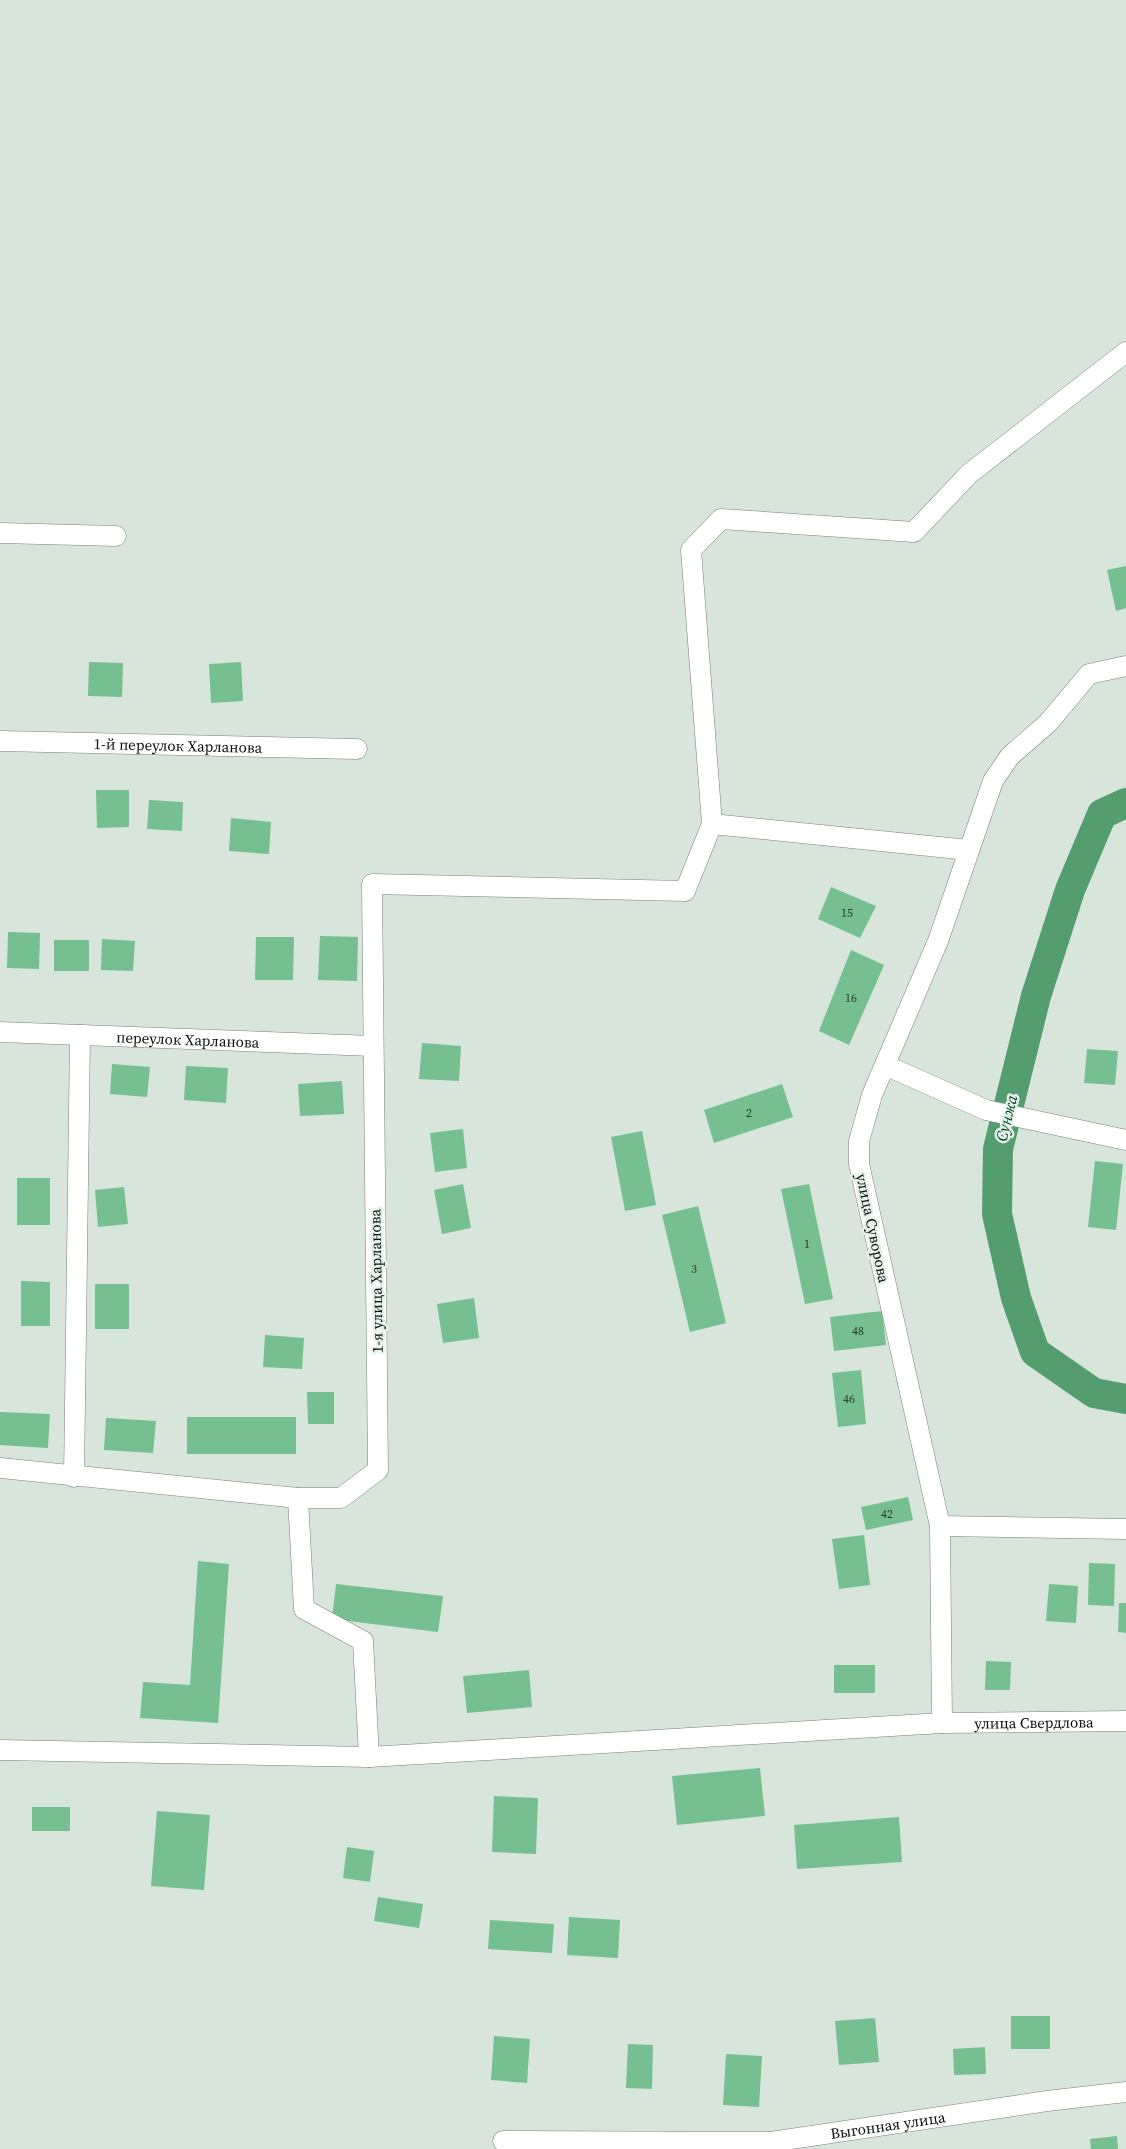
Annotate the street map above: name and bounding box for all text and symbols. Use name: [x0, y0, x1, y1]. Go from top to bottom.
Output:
street label: 1-й переулок Харланова: [93, 733, 263, 757]
house number: 15: [841, 905, 853, 921]
house number: 16: [845, 990, 857, 1006]
street label: переулок Харланова: [116, 1026, 260, 1052]
water label: Сунжа: [990, 1092, 1023, 1144]
house number: 2: [746, 1105, 752, 1121]
street label: улица Суворова: [851, 1171, 895, 1285]
street label: 1-я улица Харланова: [364, 1208, 388, 1353]
house number: 1: [804, 1236, 810, 1252]
house number: 3: [691, 1261, 697, 1277]
house number: 48: [852, 1323, 864, 1339]
house number: 46: [843, 1391, 855, 1407]
house number: 42: [881, 1506, 893, 1522]
street label: улица Свердлова: [974, 1711, 1094, 1733]
street label: Выгонная улица: [829, 2106, 947, 2144]

